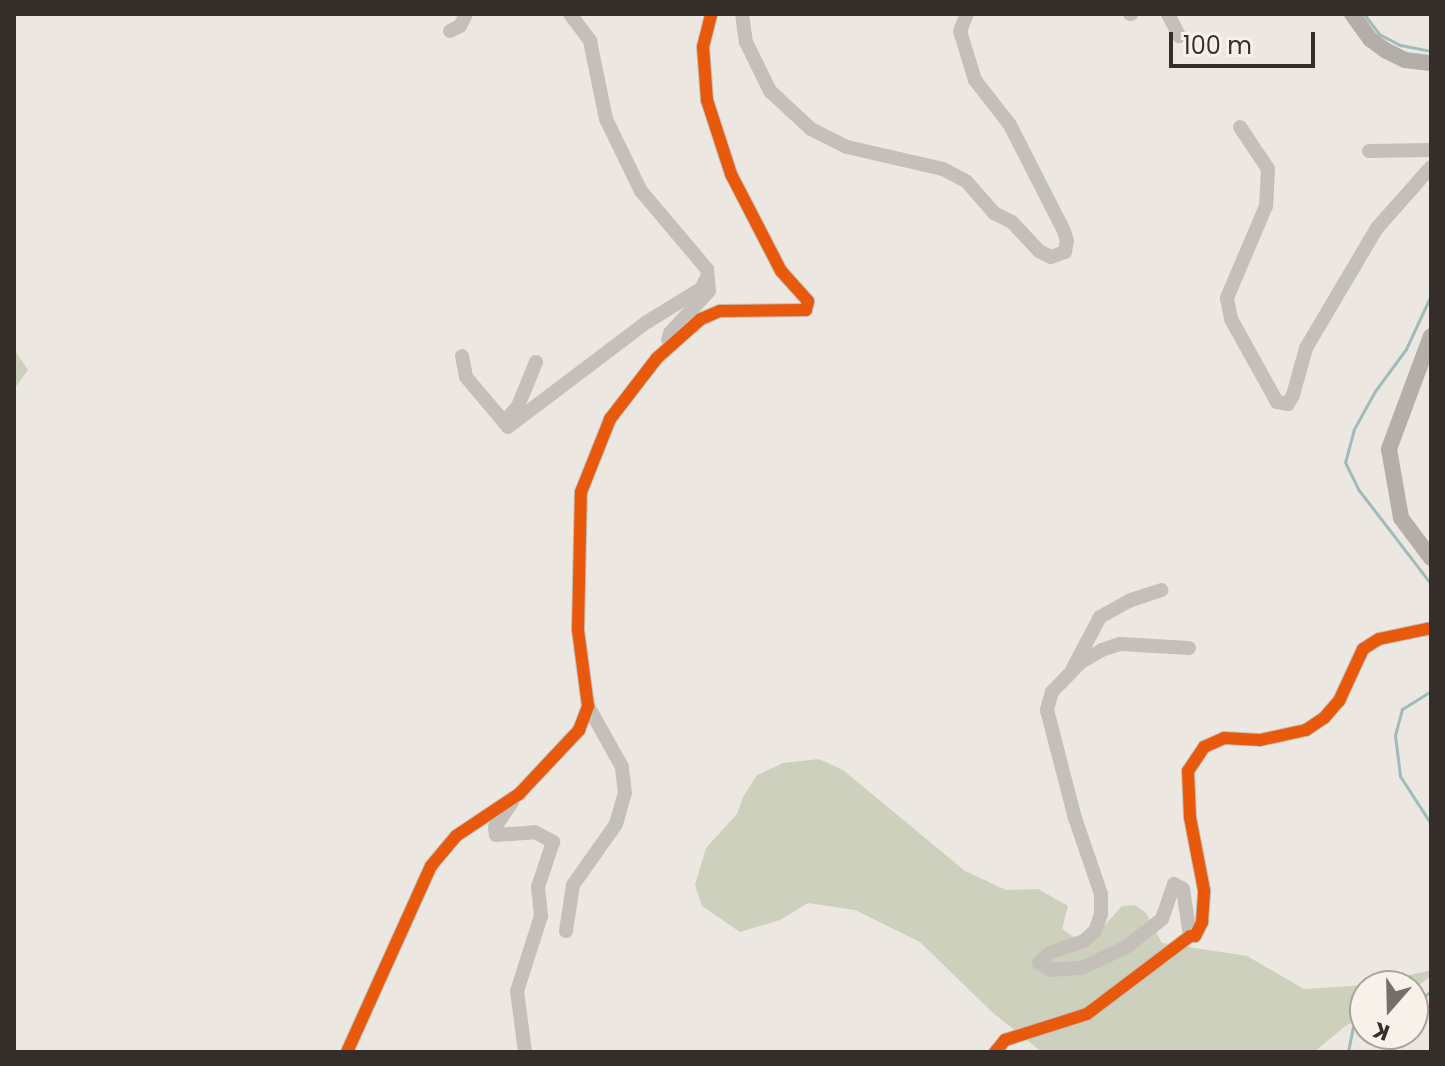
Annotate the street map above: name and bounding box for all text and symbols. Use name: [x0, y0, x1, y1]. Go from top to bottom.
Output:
scale bar: [1173, 16, 1319, 66]
text: 100 m: [1183, 29, 1252, 62]
north arrow: [1349, 970, 1429, 1050]
text: K: [1369, 1014, 1394, 1048]

